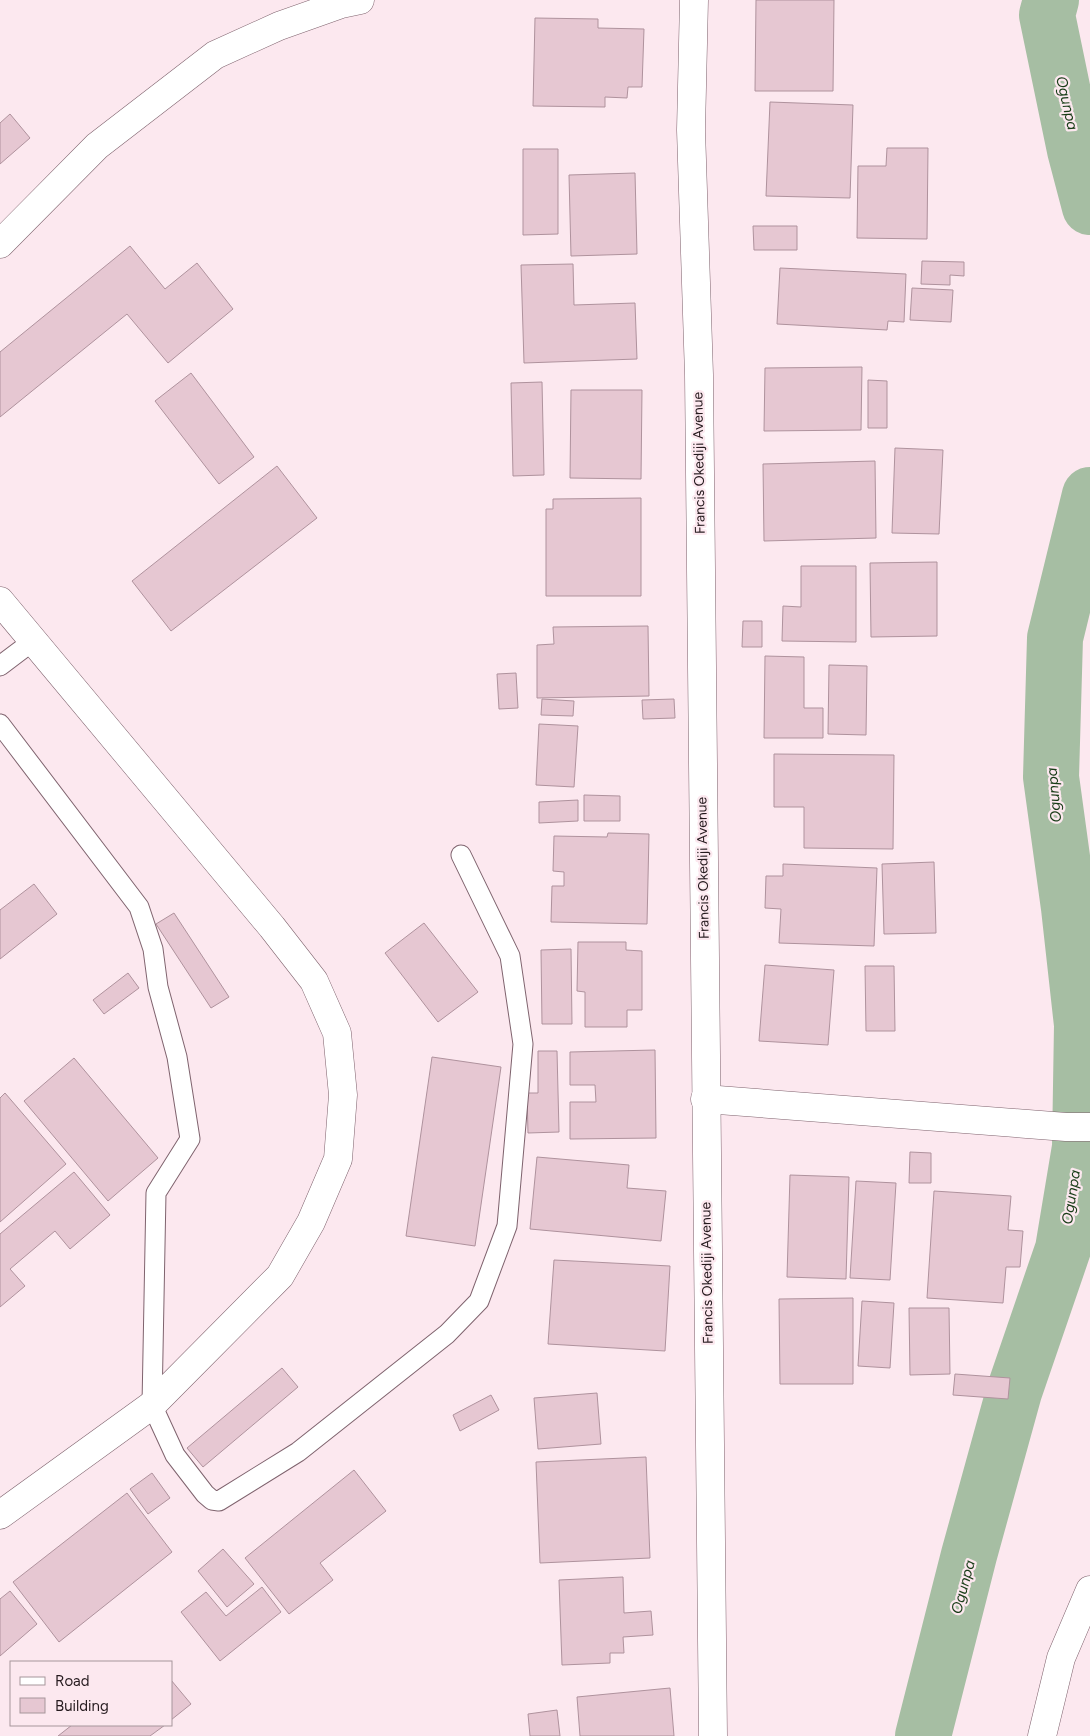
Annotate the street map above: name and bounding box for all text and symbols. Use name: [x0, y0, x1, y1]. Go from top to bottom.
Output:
water label: Ogunpa: [1052, 74, 1082, 132]
street label: Francis Okediji Avenue: [689, 391, 709, 534]
water label: Ogunpa: [1043, 767, 1065, 823]
street label: Francis Okediji Avenue: [693, 796, 713, 939]
water label: Ogunpa: [1058, 1168, 1084, 1226]
street label: Francis Okediji Avenue: [697, 1201, 717, 1344]
water label: Ogunpa: [947, 1558, 979, 1616]
legend: [10, 1661, 172, 1726]
text: Road: [55, 1672, 90, 1690]
text: Building: [55, 1697, 109, 1715]

